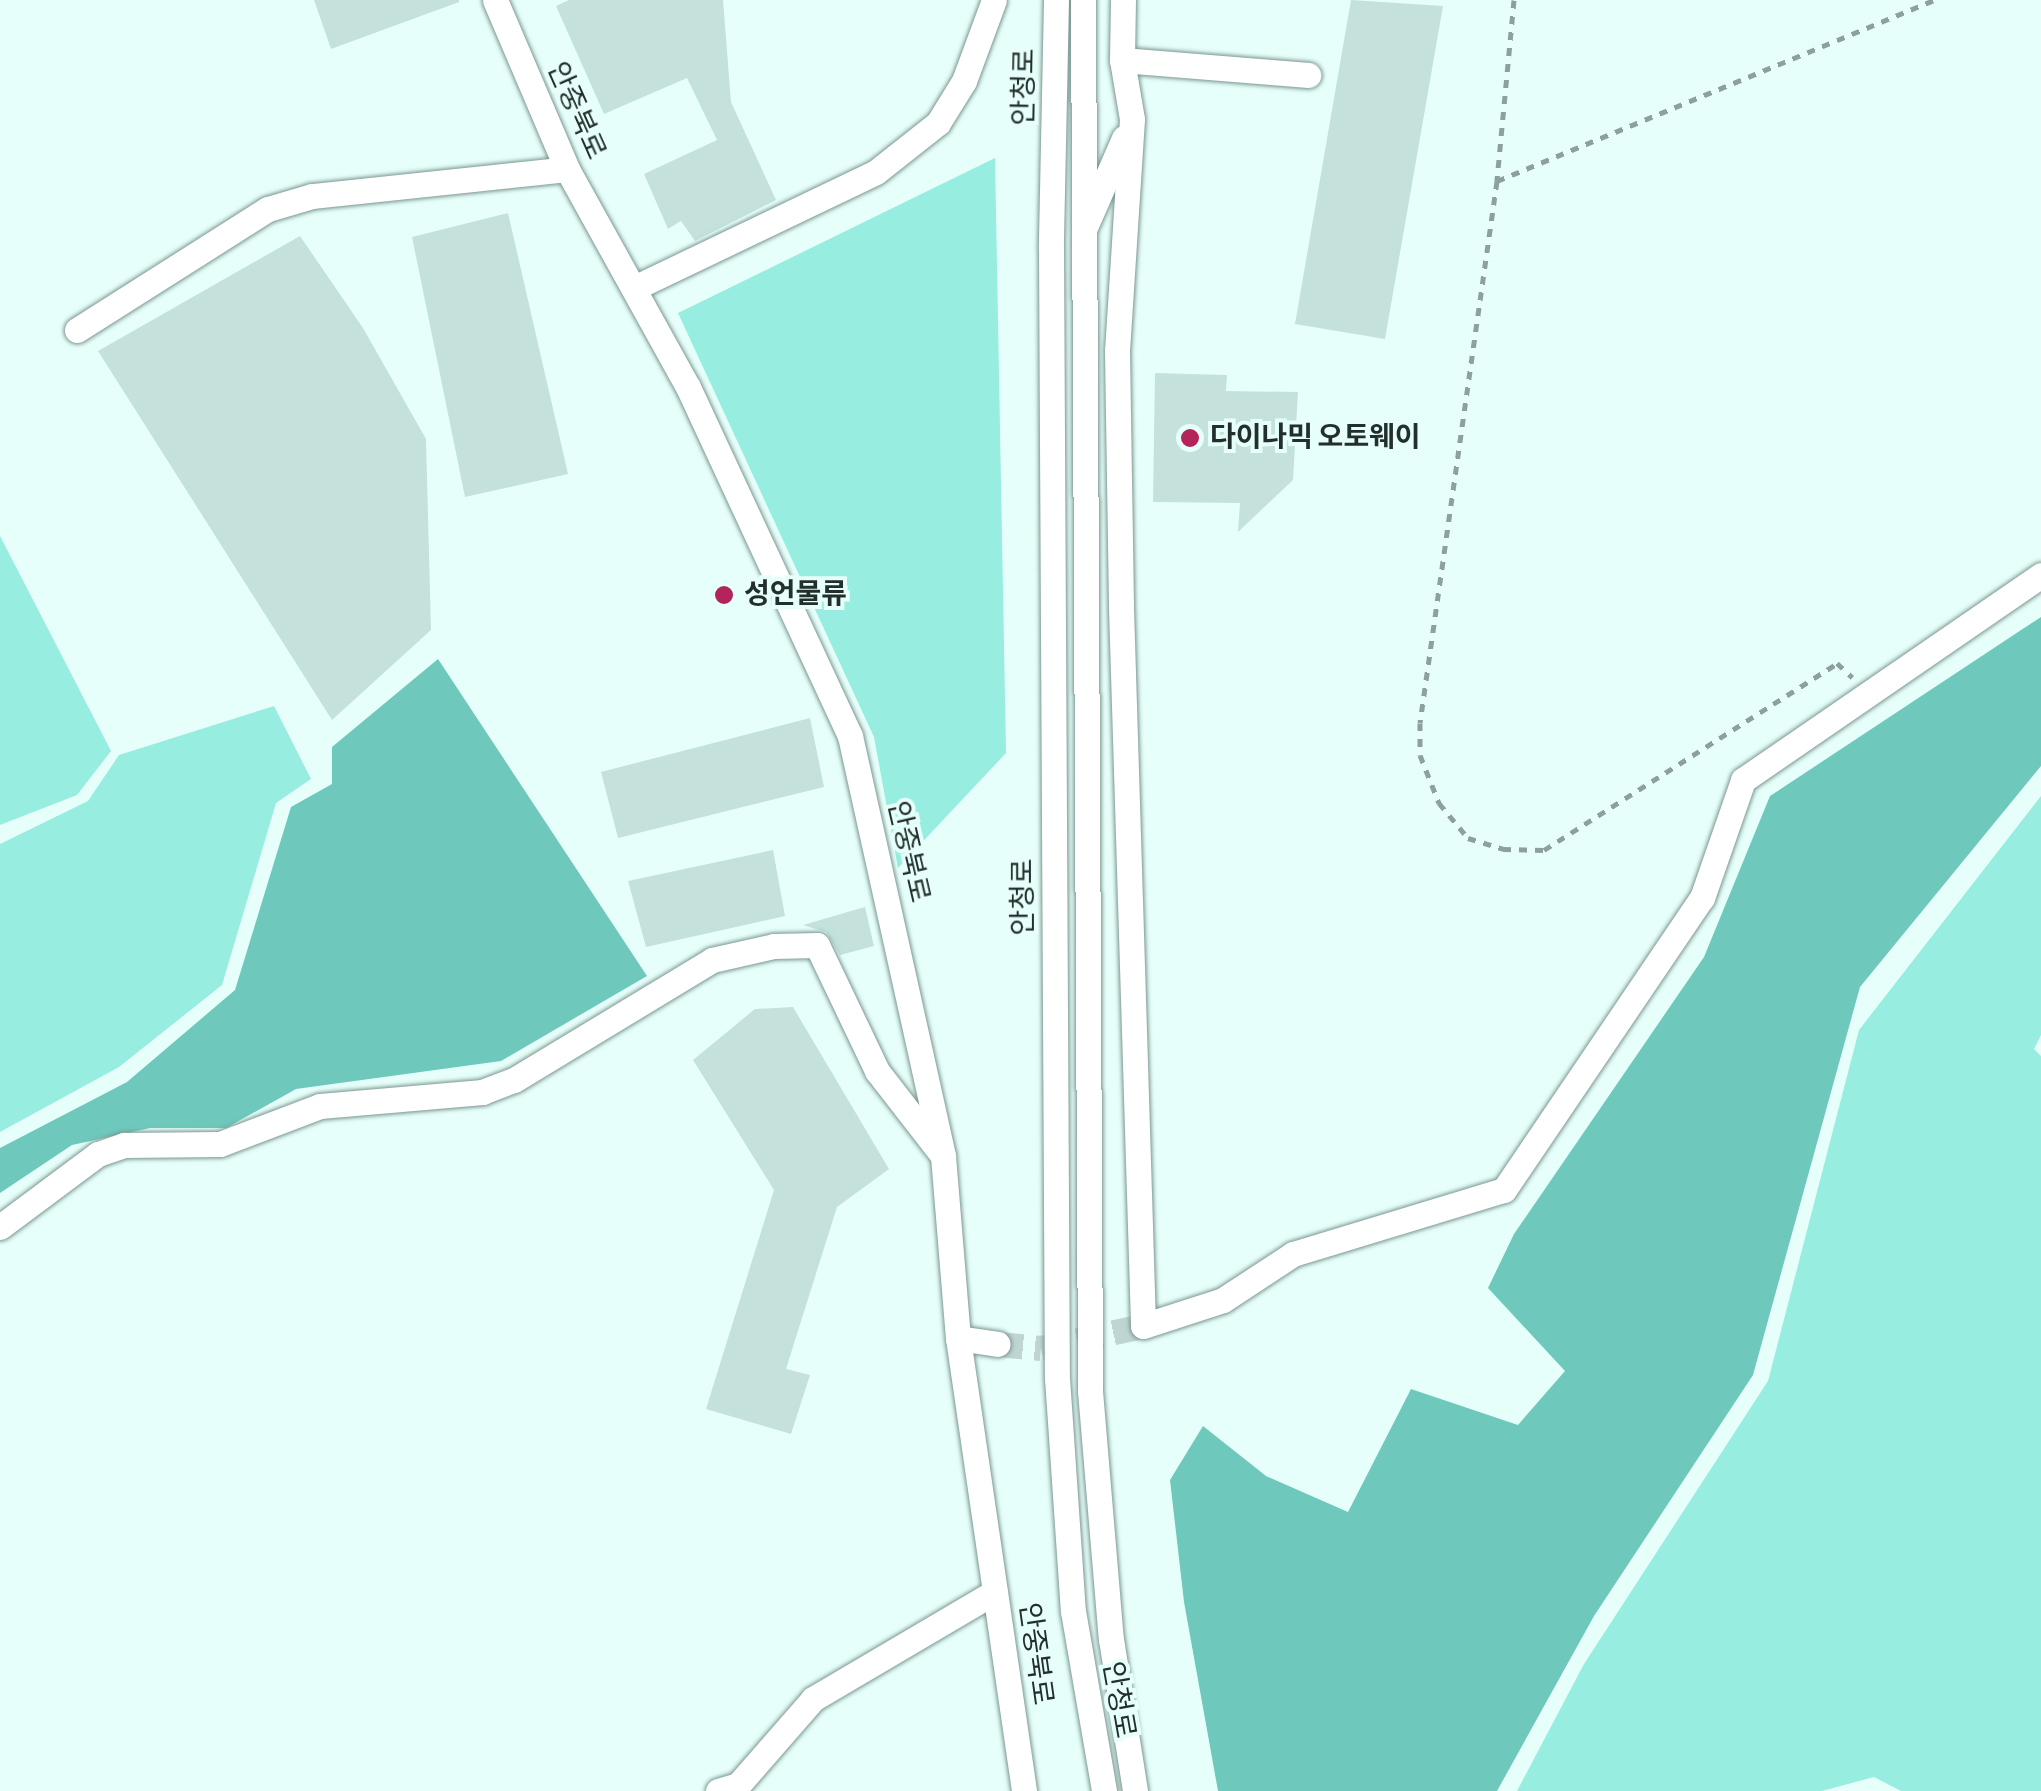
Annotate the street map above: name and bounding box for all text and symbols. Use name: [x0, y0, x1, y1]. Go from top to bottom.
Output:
street label: 안청로: [1008, 48, 1042, 126]
street label: 안중북로: [540, 57, 612, 165]
place label: 다이나믹 오토웨이: [1210, 421, 1420, 455]
marker: 다이나믹 오토웨이: [1179, 427, 1201, 449]
place label: 성언물류: [744, 578, 847, 612]
marker: 성언물류: [713, 584, 735, 606]
street label: 안중북로: [880, 798, 936, 906]
street label: 안청로: [1007, 858, 1041, 936]
street label: 안중북로: [1011, 1601, 1059, 1707]
street label: 안청로: [1095, 1659, 1141, 1741]

